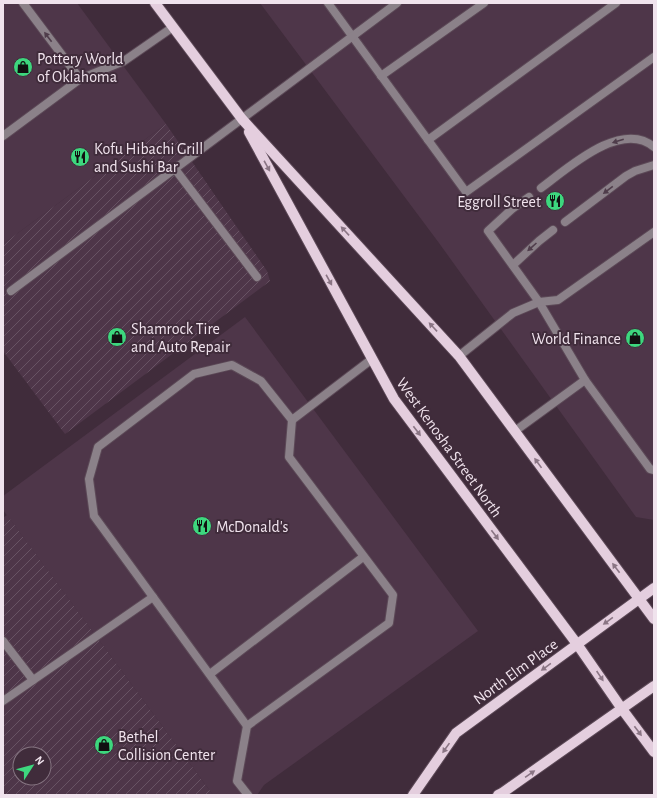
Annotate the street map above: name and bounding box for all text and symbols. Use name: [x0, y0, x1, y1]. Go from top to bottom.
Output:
one-way arrow: [44, 31, 53, 42]
place label: Pottery World of Oklahoma: [37, 51, 123, 85]
shop icon: Pottery World of Oklahoma: [12, 56, 34, 78]
one-way arrow: [612, 138, 624, 144]
place label: Kofu Hibachi Grill and Sushi Bar: [94, 141, 203, 175]
restaurant icon: Kofu Hibachi Grill and Sushi Bar: [69, 146, 91, 168]
one-way arrow: [263, 160, 270, 172]
one-way arrow: [603, 186, 614, 194]
restaurant icon: Eggroll Street: [544, 190, 566, 212]
place label: Eggroll Street: [457, 194, 541, 210]
one-way arrow: [341, 227, 350, 236]
one-way arrow: [528, 242, 537, 251]
one-way arrow: [326, 274, 332, 286]
place label: Shamrock Tire and Auto Repair: [131, 321, 231, 355]
one-way arrow: [428, 322, 438, 332]
shop icon: Shamrock Tire and Auto Repair: [106, 326, 128, 348]
shop icon: World Finance: [624, 327, 646, 349]
place label: World Finance: [532, 331, 621, 347]
street label: West Kenosha Street North: [393, 375, 505, 520]
one-way arrow: [413, 425, 422, 436]
one-way arrow: [534, 458, 543, 469]
restaurant icon: McDonald's: [191, 515, 213, 537]
place label: McDonald's: [216, 519, 289, 535]
one-way arrow: [491, 529, 500, 540]
one-way arrow: [612, 562, 620, 573]
one-way arrow: [603, 617, 614, 626]
street label: North Elm Place: [471, 636, 561, 708]
one-way arrow: [541, 663, 551, 671]
one-way arrow: [596, 670, 603, 682]
one-way arrow: [634, 725, 642, 736]
place label: Bethel Collision Center: [118, 729, 216, 763]
shop icon: Bethel Collision Center: [93, 734, 115, 756]
one-way arrow: [442, 742, 449, 754]
north arrow: [12, 746, 52, 786]
text: N: [33, 754, 46, 767]
one-way arrow: [525, 770, 536, 778]

